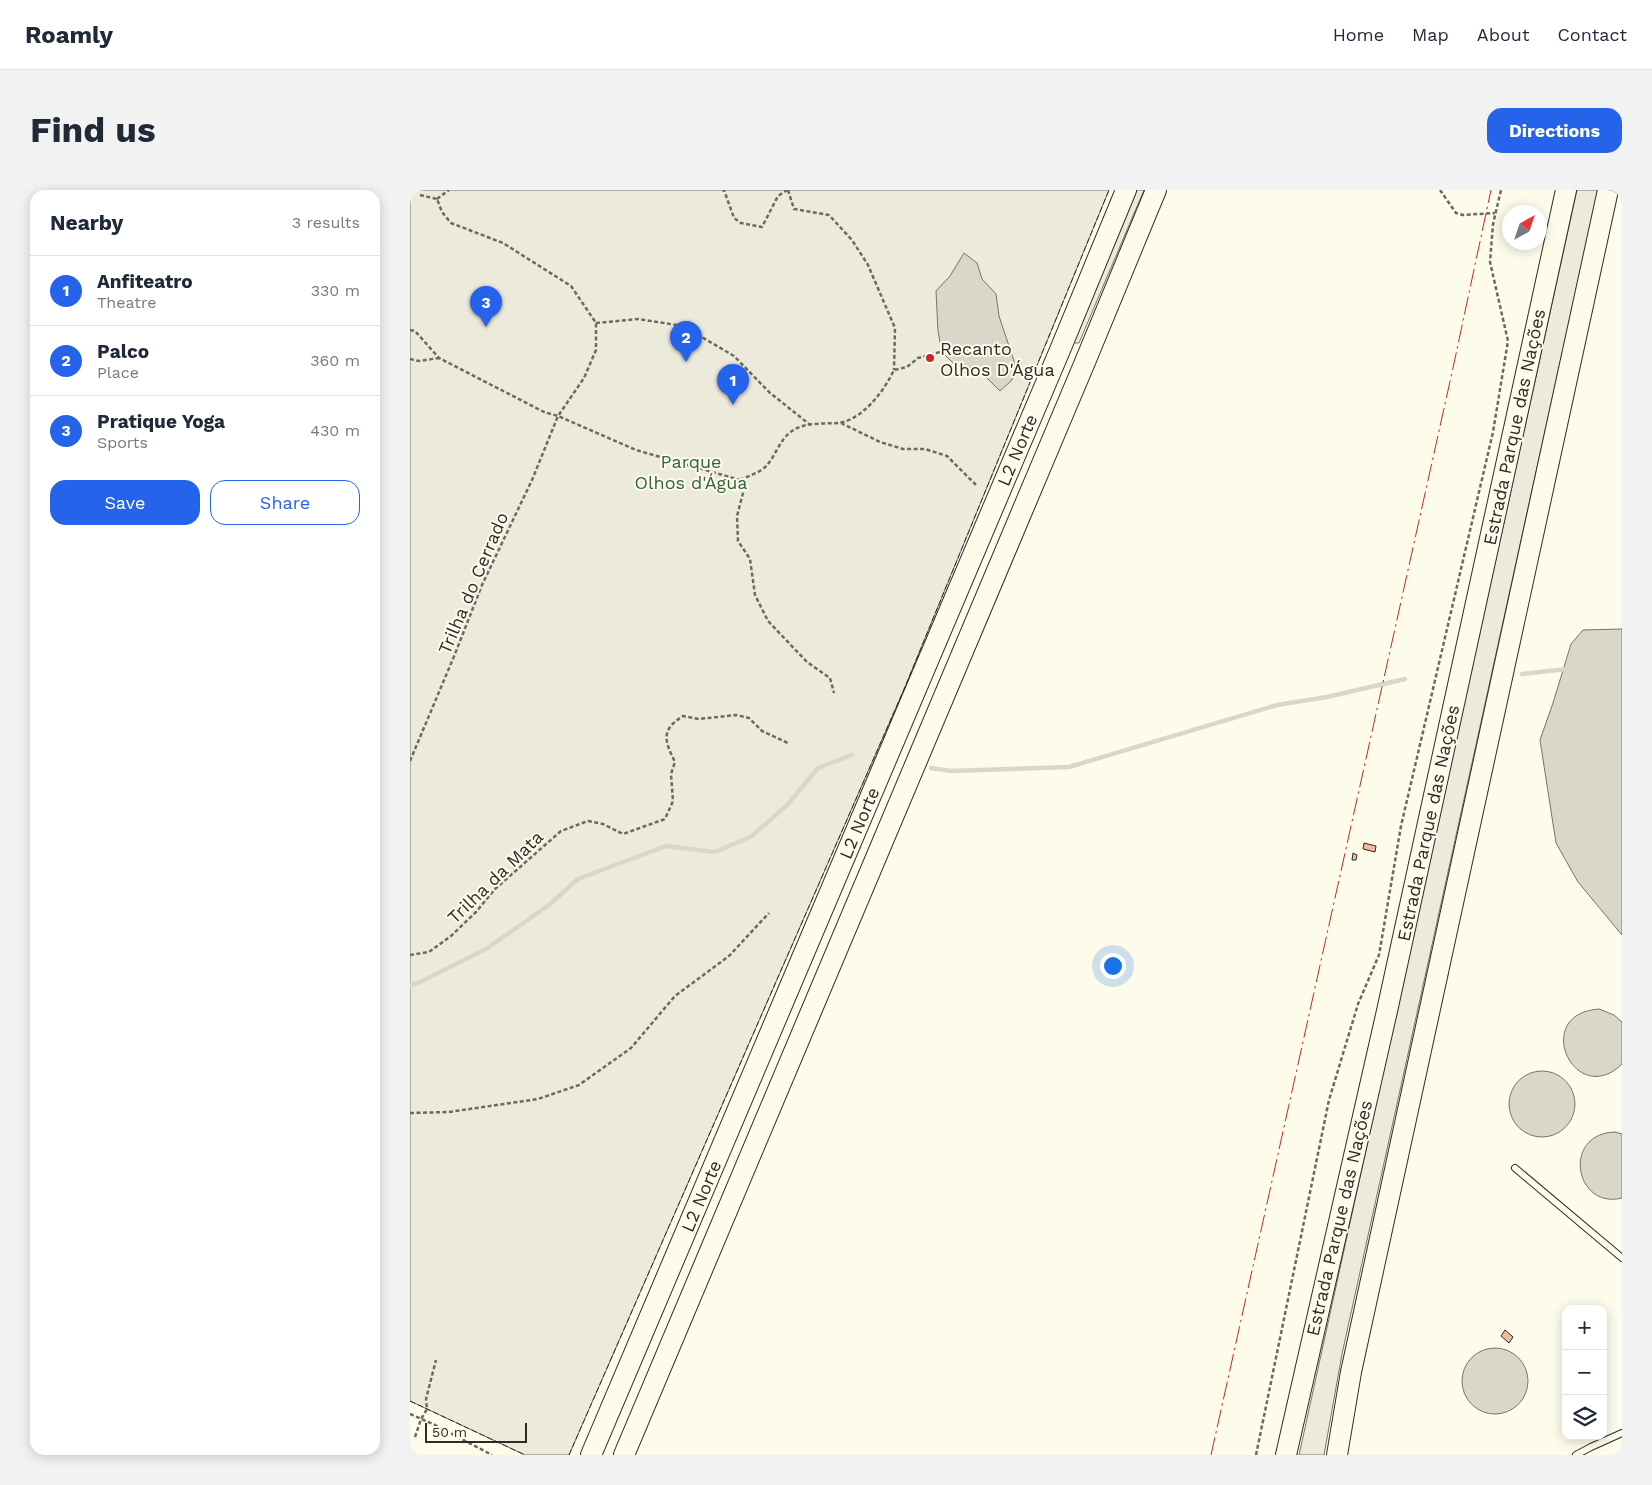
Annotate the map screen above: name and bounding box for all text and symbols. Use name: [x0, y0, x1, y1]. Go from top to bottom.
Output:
text: Roamly: [25, 21, 113, 49]
text: Home: [1333, 24, 1384, 45]
text: Map: [1412, 24, 1449, 45]
text: About: [1477, 24, 1529, 45]
text: Contact: [1557, 24, 1627, 45]
button: Directions: [1487, 108, 1622, 153]
text: Find us: [30, 109, 156, 151]
north arrow: [1502, 205, 1547, 250]
text: Nearby: [50, 210, 123, 235]
text: 3 results: [292, 213, 360, 232]
text: Anfiteatro: [97, 270, 193, 293]
text: 1: [63, 281, 69, 300]
text: 330 m: [311, 281, 360, 300]
pin: 3: [470, 286, 502, 327]
text: Theatre: [97, 293, 156, 312]
street label: Estrada Parque das Nações: [1479, 307, 1549, 547]
pin: 2: [670, 321, 702, 362]
place label: Recanto Olhos D'Água: [940, 338, 1055, 380]
text: Palco: [97, 340, 149, 363]
text: 2: [61, 351, 71, 370]
text: 360 m: [310, 351, 360, 370]
marker: Recanto Olhos D'Água: [924, 352, 936, 364]
text: Place: [97, 363, 139, 382]
pin: 1: [717, 364, 749, 405]
text: Pratique Yoga: [97, 410, 225, 433]
street label: L2 Norte: [992, 411, 1042, 489]
text: 3: [61, 421, 71, 440]
text: 430 m: [310, 421, 360, 440]
text: Sports: [97, 433, 148, 452]
park label: Parque Olhos d'Água: [635, 451, 747, 493]
button: Save: [50, 480, 200, 525]
button: Share: [210, 480, 360, 525]
street label: Trilha do Cerrado: [434, 509, 512, 657]
street label: Estrada Parque das Nações: [1393, 703, 1463, 943]
street label: L2 Norte: [834, 784, 884, 862]
street label: Trilha da Mata: [443, 826, 547, 928]
your location: [1100, 953, 1126, 979]
street label: Estrada Parque das Nações: [1302, 1098, 1376, 1338]
street label: L2 Norte: [676, 1157, 726, 1235]
map controls: [1562, 1305, 1607, 1440]
button: +: [1562, 1305, 1607, 1350]
button: −: [1562, 1350, 1607, 1395]
button: layers: [1562, 1395, 1607, 1440]
scale bar: [425, 1420, 528, 1443]
text: 50 m: [432, 1424, 467, 1440]

